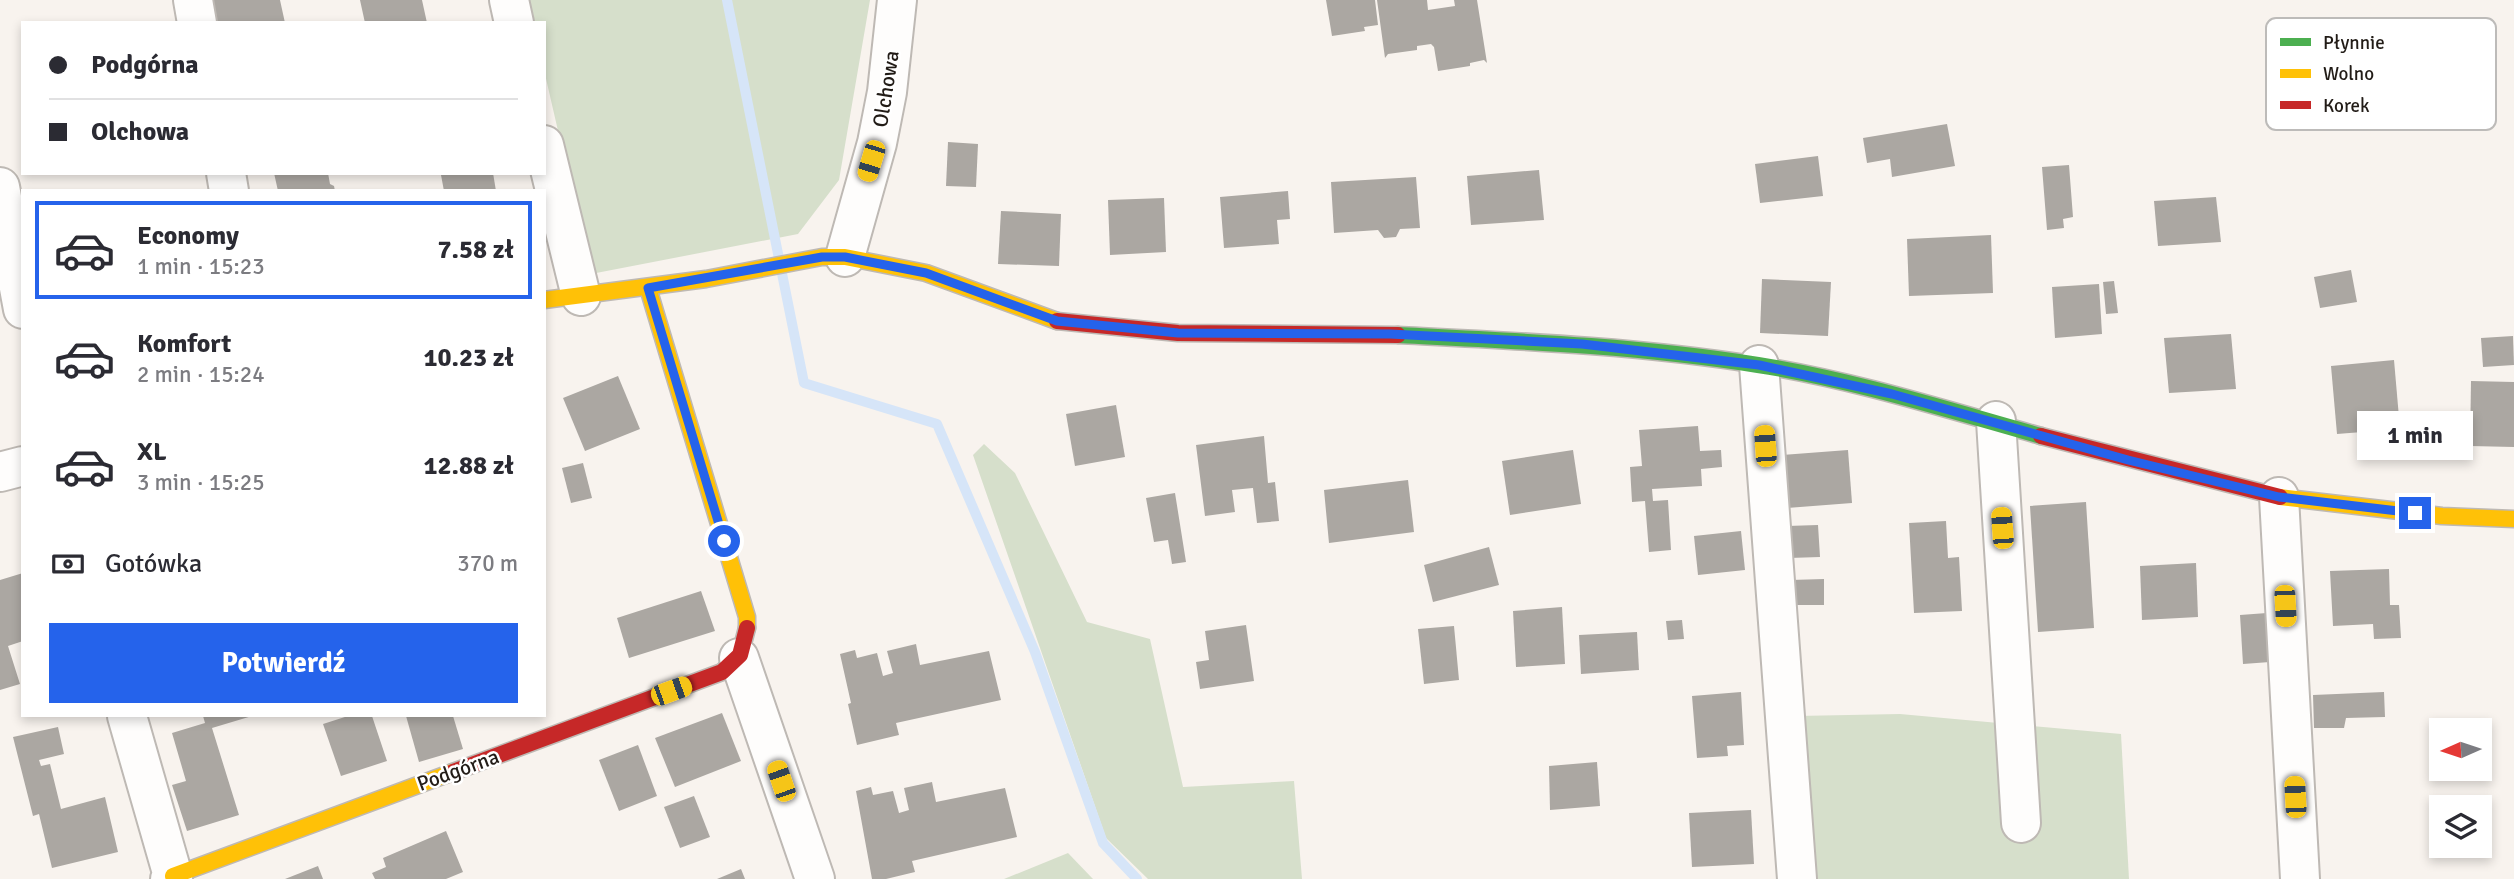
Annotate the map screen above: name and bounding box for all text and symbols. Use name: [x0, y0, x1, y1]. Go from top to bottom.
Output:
legend: [2266, 18, 2496, 130]
text: Płynnie: [2323, 31, 2385, 55]
text: Podgórna: [91, 49, 199, 81]
street label: Olchowa: [867, 49, 905, 129]
text: Wolno: [2323, 62, 2374, 86]
text: Korek: [2323, 94, 2370, 118]
text: Olchowa: [91, 116, 189, 148]
car: [855, 138, 888, 184]
icon: car: [53, 219, 116, 282]
text: Economy: [137, 220, 239, 252]
text: 7.58 zł: [438, 234, 514, 266]
text: 1 min · 15:23: [137, 252, 265, 281]
icon: car: [53, 327, 116, 390]
text: Komfort: [137, 328, 231, 360]
text: 10.23 zł: [423, 342, 514, 374]
text: 2 min · 15:24: [137, 360, 265, 389]
callout: 1 min: [2357, 412, 2473, 461]
text: 1 min: [2387, 421, 2443, 450]
car: [1754, 424, 1777, 468]
icon: car: [53, 435, 116, 498]
text: XL: [137, 436, 167, 468]
text: 12.88 zł: [423, 450, 514, 482]
text: 3 min · 15:25: [137, 468, 265, 497]
route end: [2399, 497, 2431, 529]
car: [1991, 506, 2014, 550]
route start: [708, 525, 740, 557]
icon: cash: [49, 545, 87, 583]
text: Gotówka: [105, 548, 202, 580]
text: 370 m: [457, 549, 518, 578]
car: [2274, 584, 2297, 628]
button: Potwierdź: [49, 623, 518, 703]
car: [648, 674, 695, 708]
north arrow: [2429, 718, 2492, 780]
map controls: [2429, 718, 2492, 858]
street label: Podgórna: [414, 743, 502, 797]
car: [765, 758, 798, 804]
car: [2284, 775, 2307, 819]
button: layers: [2429, 795, 2492, 858]

